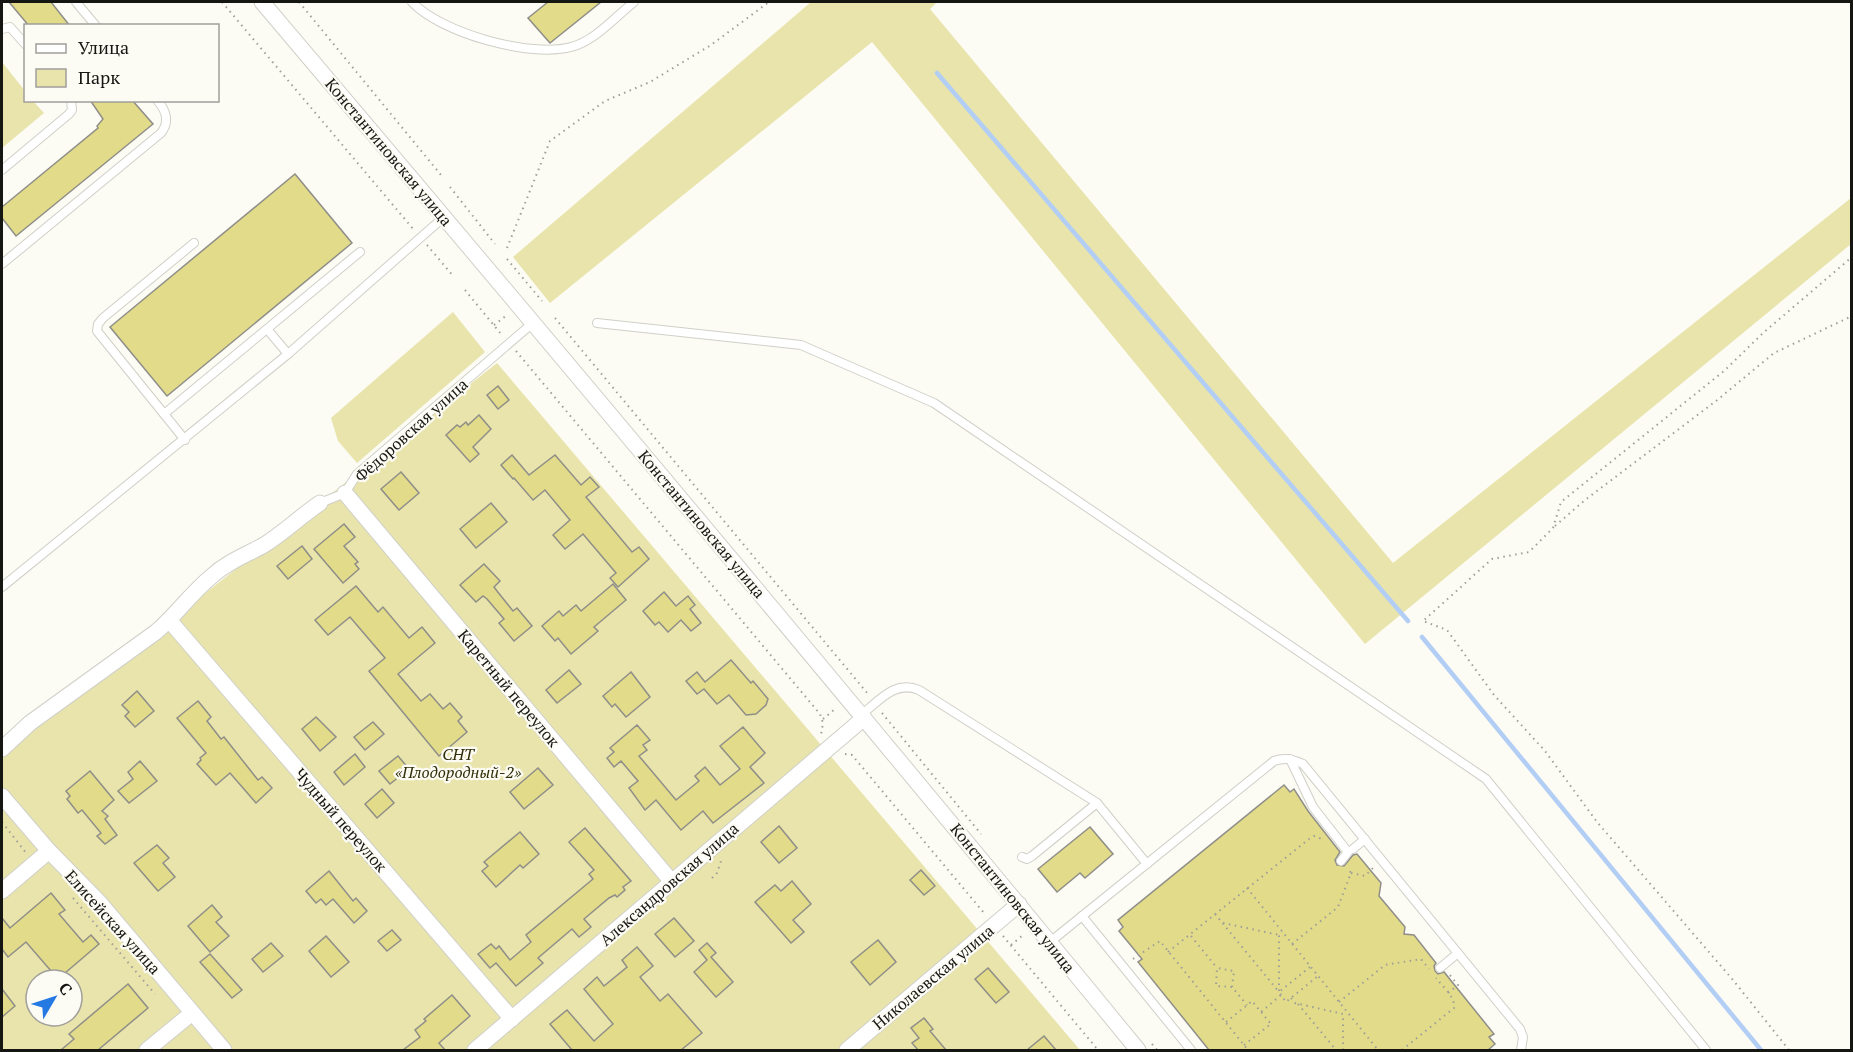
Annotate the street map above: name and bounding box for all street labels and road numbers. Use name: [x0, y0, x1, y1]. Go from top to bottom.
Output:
street label: Константиновская улица: [321, 73, 457, 231]
street label: Фёдоровская улица: [350, 373, 472, 487]
street label: Константиновская улица: [634, 445, 770, 603]
street label: Каретный переулок: [453, 624, 565, 752]
street label: Чудный переулок: [290, 763, 392, 877]
street label: Александровская улица: [595, 817, 743, 951]
street label: Константиновская улица: [946, 818, 1080, 978]
street label: Елисейская улица: [60, 865, 166, 979]
street label: Николаевская улица: [868, 920, 998, 1034]

